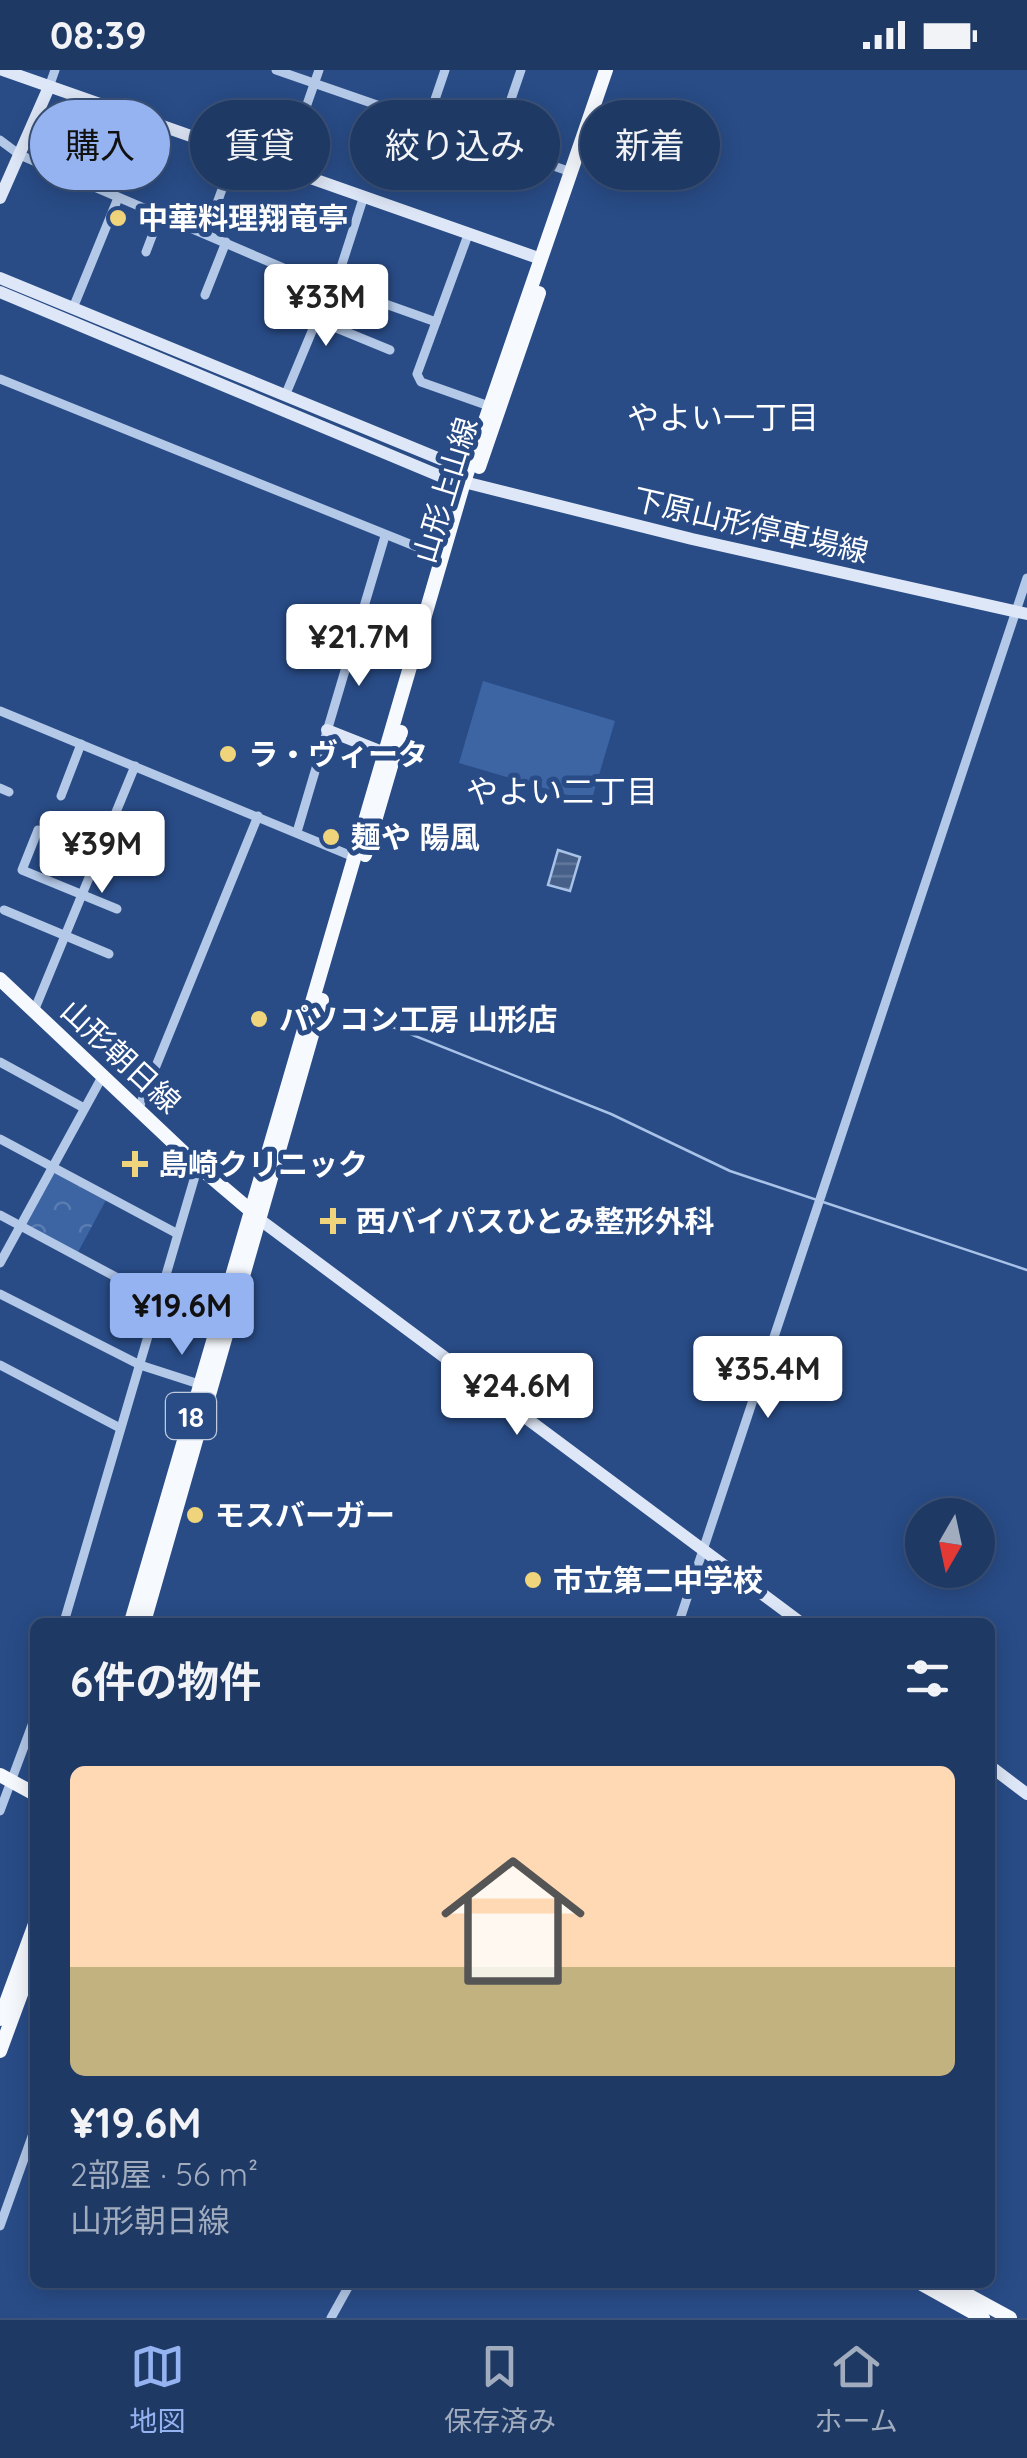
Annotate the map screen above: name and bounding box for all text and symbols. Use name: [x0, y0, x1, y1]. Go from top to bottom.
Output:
text: 08:39: [50, 11, 147, 59]
chip: 購入: [30, 100, 170, 190]
chip: 賃貸: [190, 100, 330, 190]
chip: 絞り込み: [350, 100, 560, 190]
chip: 新着: [580, 100, 720, 190]
place label: 中華料理翔竜亭: [138, 199, 348, 237]
marker: 中華料理翔竜亭: [107, 207, 129, 229]
pin: ¥33M: [267, 264, 385, 349]
text: ¥33M: [286, 276, 366, 316]
district label: やよい一丁目: [627, 397, 819, 437]
street label: 山形上山線: [405, 413, 485, 567]
street label: 下原山形停車場線: [630, 479, 872, 571]
pin: ¥21.7M: [278, 604, 440, 689]
text: ¥21.7M: [308, 616, 410, 656]
place label: ラ・ヴィータ: [248, 735, 428, 773]
marker: ラ・ヴィータ: [217, 743, 239, 765]
district label: やよい二丁目: [466, 771, 658, 811]
pin: ¥39M: [43, 811, 161, 896]
place label: 麺や 陽風: [351, 818, 479, 856]
text: ¥39M: [62, 823, 142, 863]
marker: 麺や 陽風: [320, 826, 342, 848]
street label: 山形朝日線: [53, 991, 189, 1121]
place label: パソコン工房 山形店: [279, 1000, 557, 1038]
marker: パソコン工房 山形店: [248, 1008, 270, 1030]
place label: 島崎クリニック: [158, 1145, 368, 1183]
marker: 島崎クリニック: [122, 1151, 148, 1177]
place label: 西バイパスひとみ整形外科: [356, 1202, 715, 1240]
marker: 西バイパスひとみ整形外科: [320, 1208, 346, 1234]
pin: ¥19.6M: [101, 1273, 263, 1358]
text: ¥19.6M: [132, 1285, 232, 1325]
pin: ¥35.4M: [687, 1336, 849, 1421]
text: ¥35.4M: [715, 1348, 821, 1388]
pin: ¥24.6M: [436, 1353, 598, 1438]
text: ¥24.6M: [463, 1365, 571, 1405]
road number: 18: [166, 1393, 216, 1439]
place label: モスバーガー: [215, 1496, 395, 1534]
north arrow: [905, 1498, 995, 1588]
map controls: [905, 1498, 995, 1588]
marker: モスバーガー: [184, 1504, 206, 1526]
place label: 市立第二中学校: [553, 1561, 763, 1599]
marker: 市立第二中学校: [522, 1569, 544, 1591]
icon: filters: [900, 1651, 955, 1706]
text: 6件の物件: [70, 1655, 261, 1708]
icon: home: [423, 1831, 603, 2011]
text: ¥19.6M: [70, 2096, 202, 2149]
text: 2部屋 · 56 m²: [70, 2154, 258, 2194]
text: 山形朝日線: [70, 2200, 230, 2240]
tab: 地図: [129, 2339, 185, 2439]
tab: 保存済み: [444, 2339, 556, 2439]
tab: ホーム: [815, 2339, 898, 2439]

